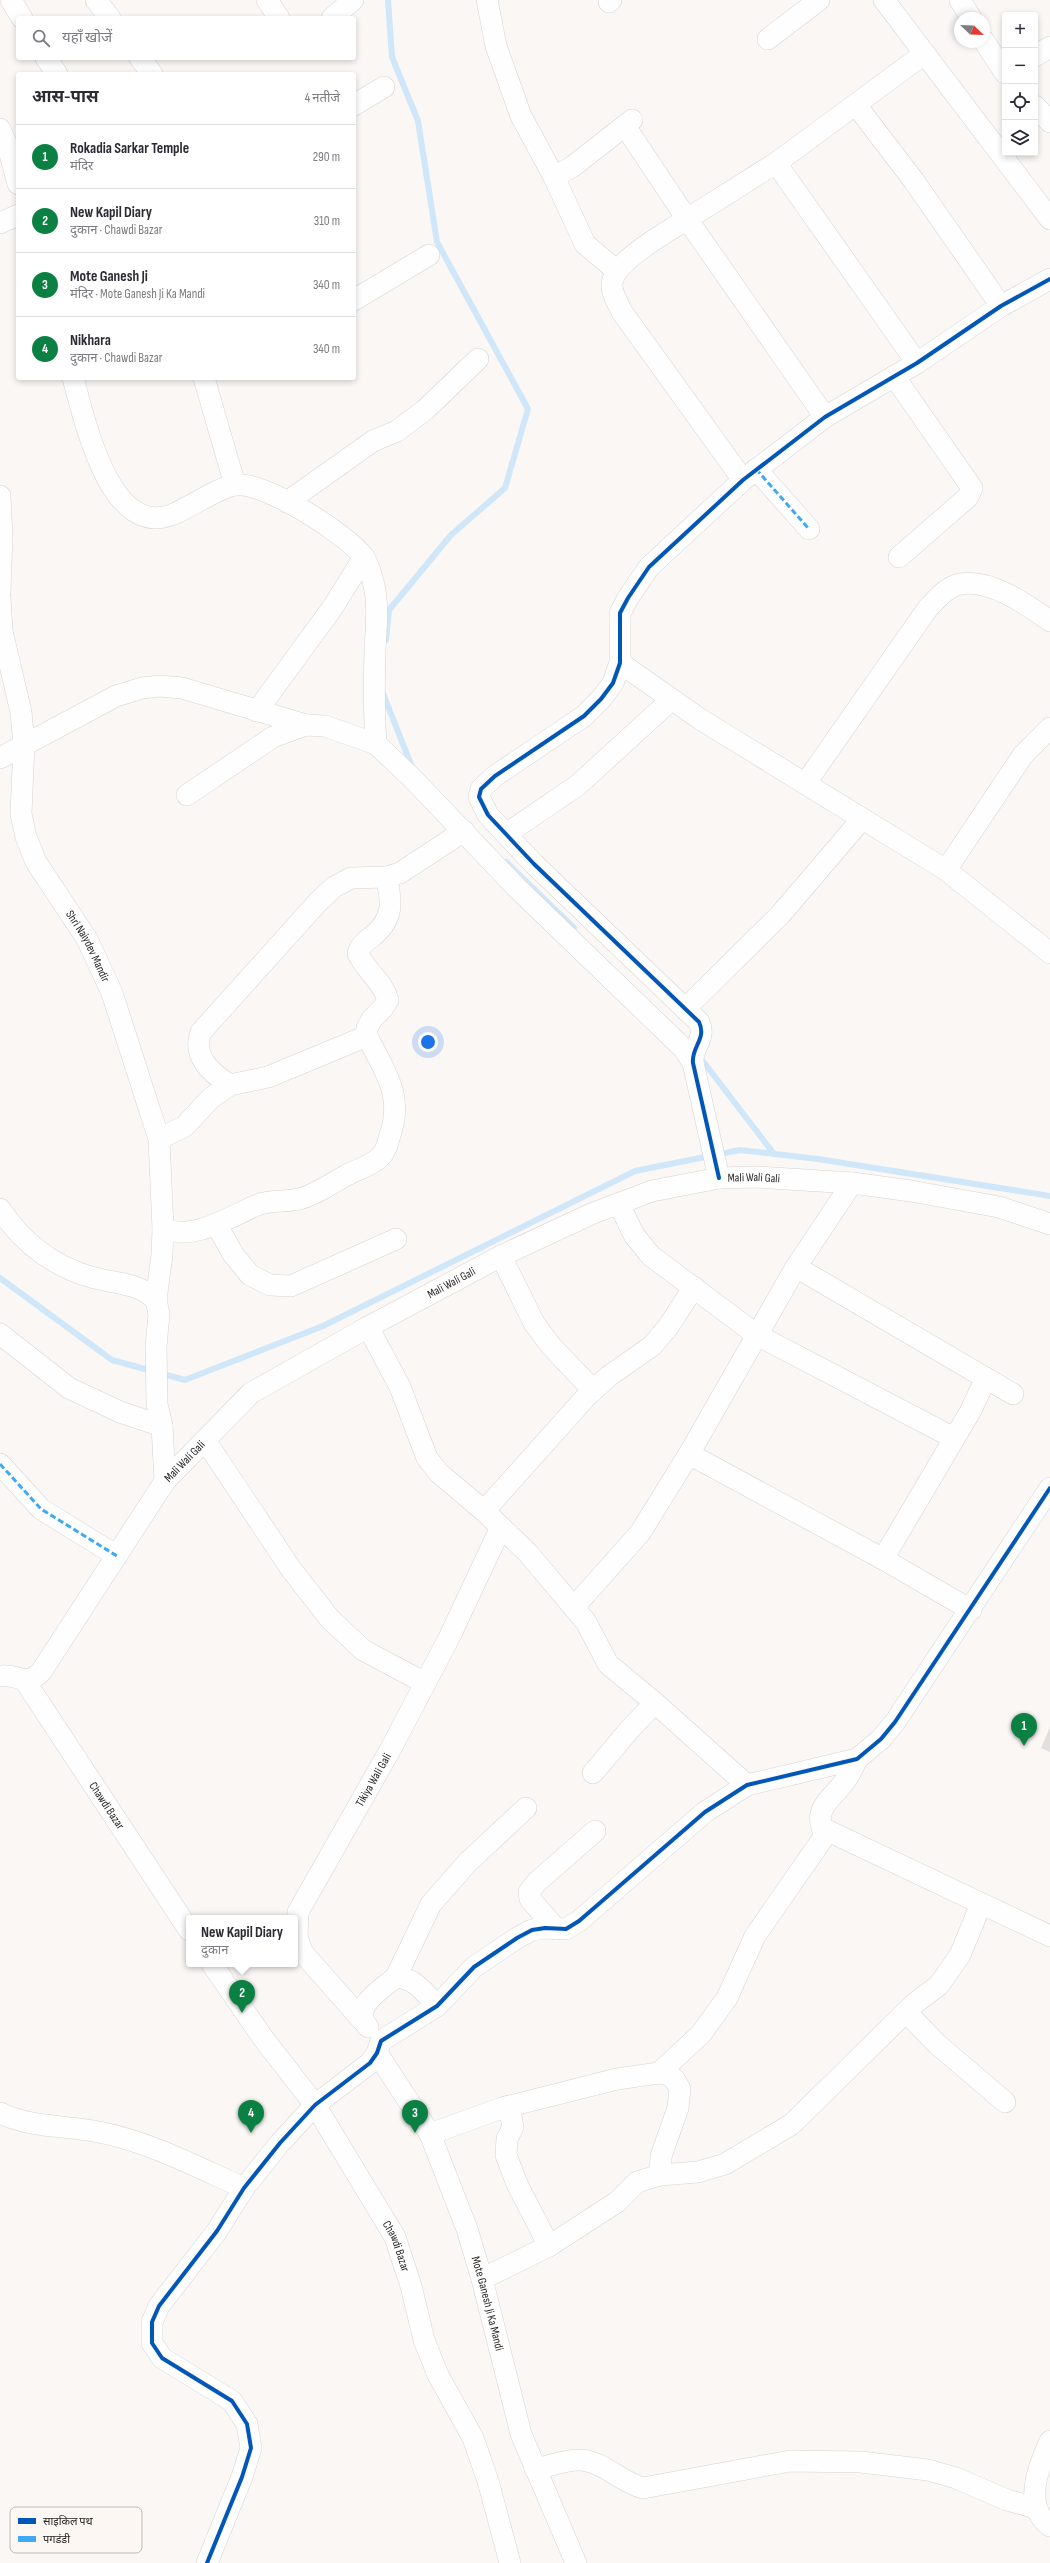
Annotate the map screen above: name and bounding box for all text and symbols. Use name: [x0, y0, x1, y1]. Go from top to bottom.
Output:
north arrow: [954, 12, 990, 48]
map controls: [1002, 12, 1038, 156]
button: +: [1002, 12, 1038, 48]
search box: [16, 16, 356, 60]
icon: search: [30, 27, 52, 49]
text: यहाँ खोजें: [62, 28, 112, 47]
button: −: [1002, 48, 1038, 84]
button: locate: [1002, 84, 1038, 120]
text: आस-पास: [32, 87, 99, 107]
text: 4 नतीजे: [305, 90, 340, 106]
button: layers: [1002, 120, 1038, 156]
text: Rokadia Sarkar Temple: [70, 139, 189, 158]
text: 1: [42, 149, 48, 165]
text: 290 m: [313, 149, 340, 165]
text: मंदिर: [70, 158, 93, 174]
text: New Kapil Diary: [70, 203, 152, 222]
text: 2: [42, 213, 48, 229]
text: 310 m: [314, 213, 340, 229]
text: दुकान · Chawdi Bazar: [70, 222, 162, 238]
text: Mote Ganesh Ji: [70, 267, 148, 286]
text: 3: [42, 277, 48, 293]
text: 340 m: [313, 277, 340, 293]
text: मंदिर · Mote Ganesh Ji Ka Mandi: [70, 286, 205, 302]
text: Nikhara: [70, 331, 111, 350]
text: 4: [42, 341, 48, 357]
text: 340 m: [313, 341, 340, 357]
text: दुकान · Chawdi Bazar: [70, 350, 162, 366]
street label: Shri Naiydev Mandir: [63, 907, 114, 985]
your location: [418, 1032, 438, 1052]
street label: Mali Wali Gali: [727, 1169, 780, 1186]
street label: Mali Wali Gali: [425, 1264, 478, 1302]
street label: Mali Wali Gali: [161, 1437, 208, 1485]
pin: 1: [1011, 1713, 1037, 1746]
street label: Tikiya Wali Gali: [352, 1750, 394, 1809]
street label: Chawdi Bazar: [86, 1779, 128, 1832]
popup: [186, 1915, 298, 1967]
text: New Kapil Diary: [201, 1923, 283, 1942]
text: दुकान: [201, 1942, 228, 1958]
pin: 2: [229, 1980, 255, 2013]
pin: 4: [238, 2100, 264, 2133]
pin: 3: [402, 2100, 428, 2133]
street label: Chawdi Bazar: [379, 2218, 413, 2274]
street label: Mote Ganesh Ji Ka Mandi: [468, 2254, 507, 2352]
legend: [10, 2507, 142, 2553]
text: साइकिल पथ: [43, 2515, 93, 2528]
text: पगडंडी: [43, 2533, 70, 2546]

